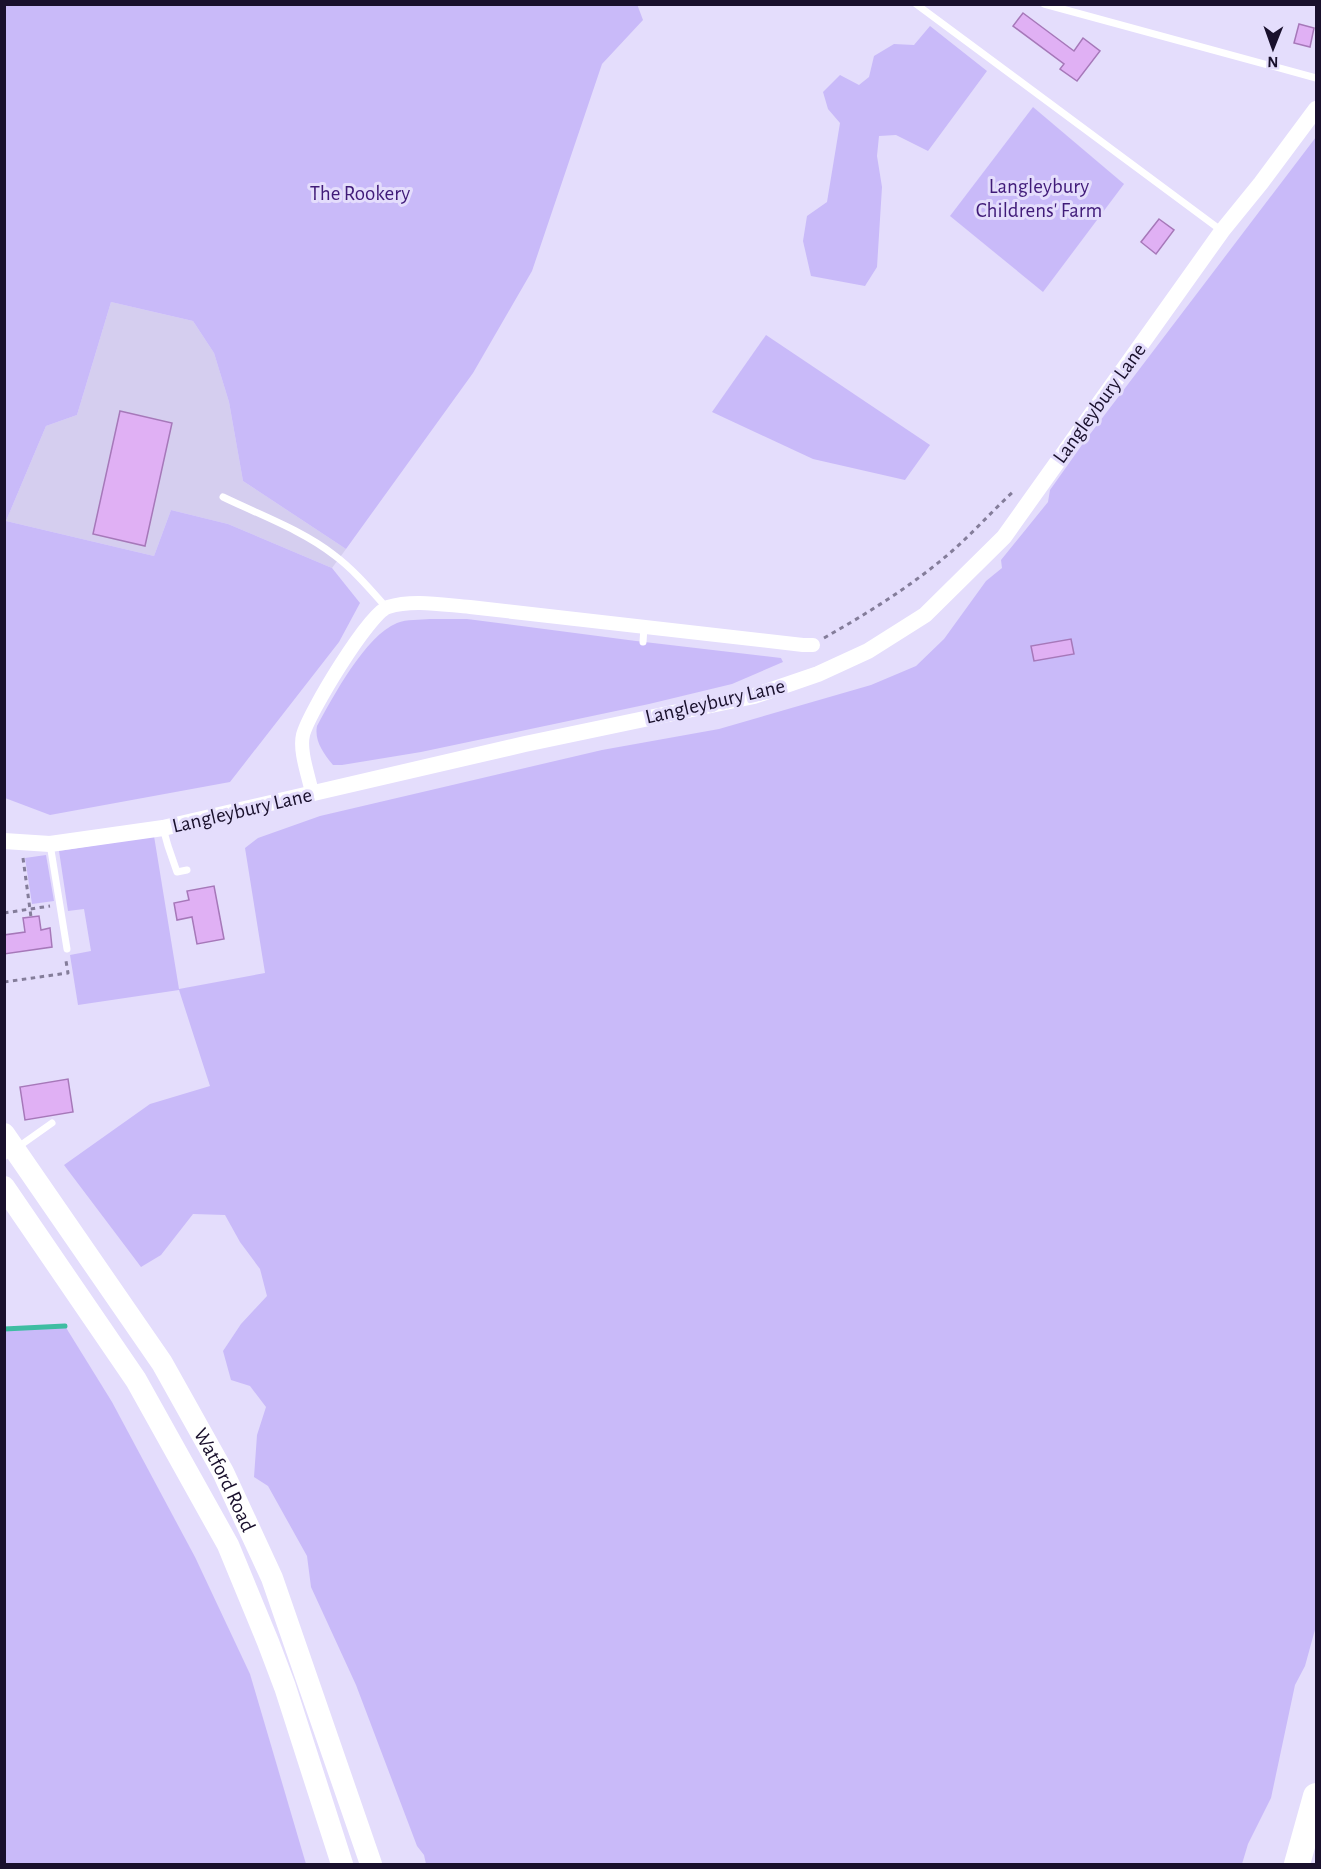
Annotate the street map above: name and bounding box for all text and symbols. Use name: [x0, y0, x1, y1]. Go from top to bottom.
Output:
north arrow: [1243, 18, 1303, 78]
text: N: [1267, 54, 1278, 70]
park label: Langleybury Childrens' Farm: [976, 176, 1102, 221]
park label: The Rookery: [310, 183, 410, 204]
street label: Langleybury Lane: [1049, 339, 1150, 467]
street label: Langleybury Lane: [643, 675, 787, 728]
street label: Langleybury Lane: [170, 784, 314, 837]
street label: Watford Road: [190, 1425, 259, 1535]

